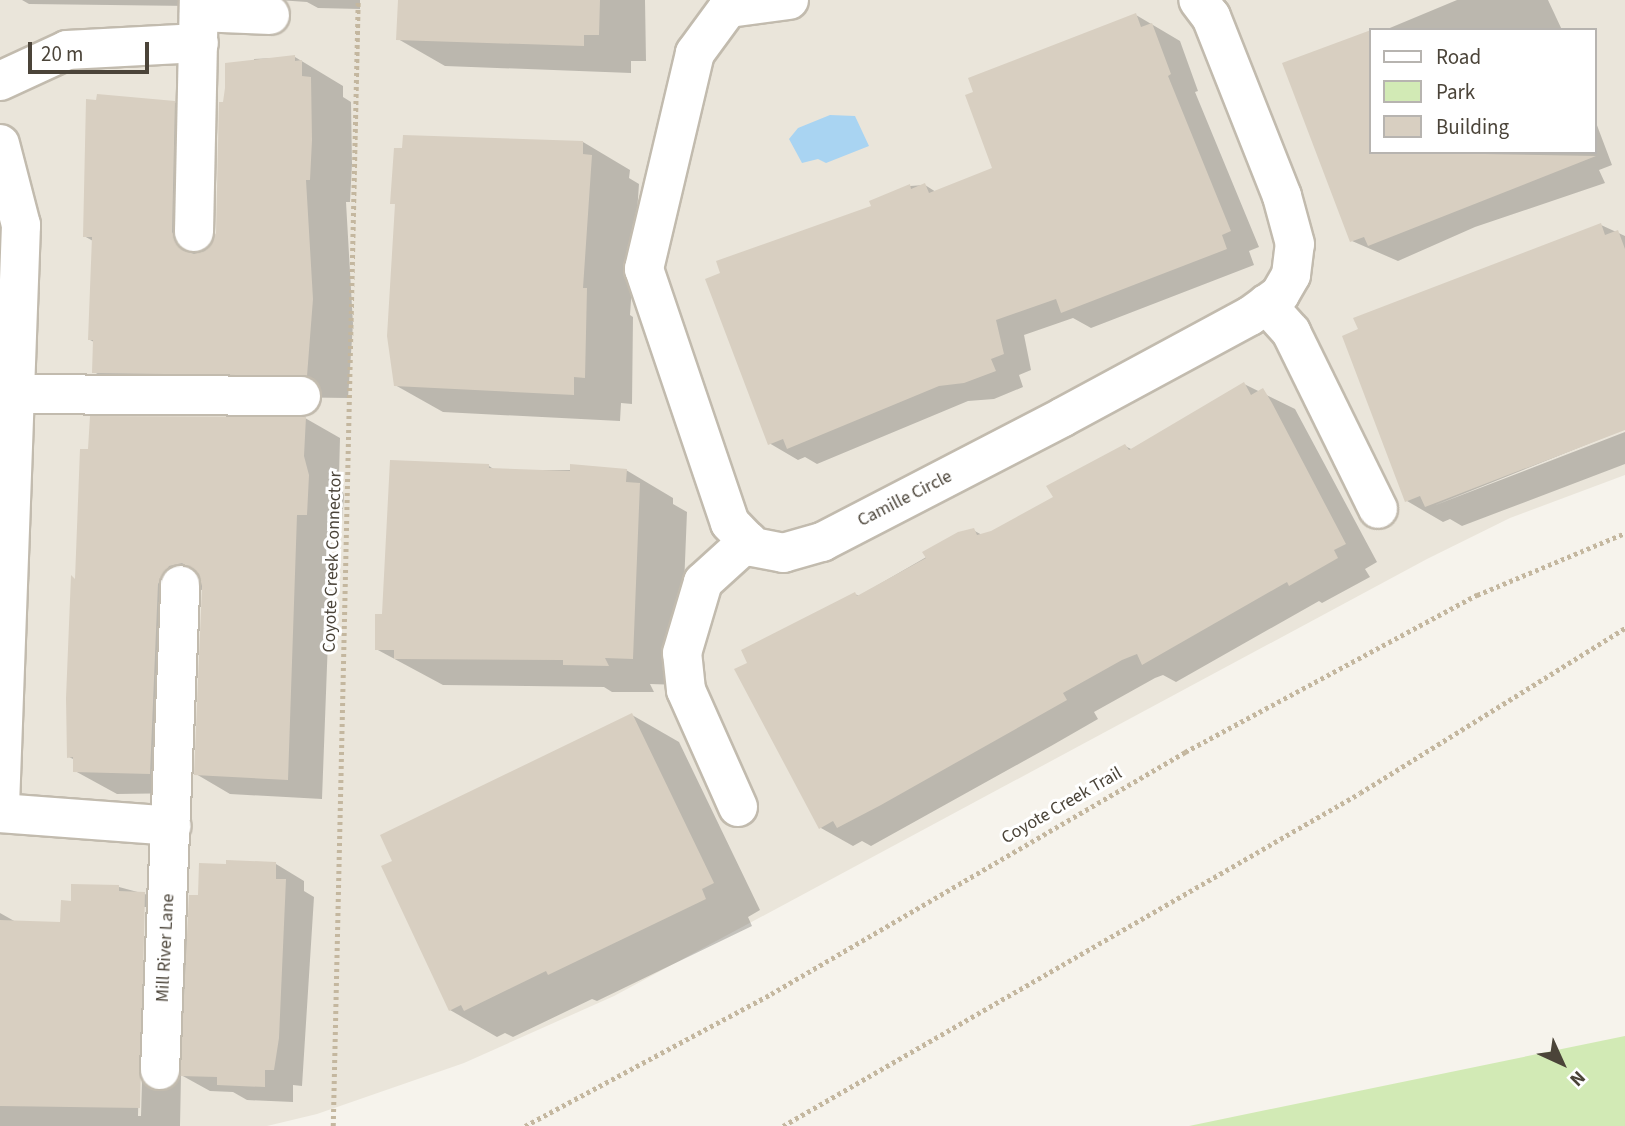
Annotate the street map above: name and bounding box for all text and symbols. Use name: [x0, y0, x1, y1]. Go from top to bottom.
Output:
scale bar: [32, 28, 152, 72]
legend: [1370, 28, 1597, 154]
text: 20 m: [41, 39, 83, 69]
text: Road: [1436, 42, 1481, 72]
text: Park: [1436, 77, 1475, 107]
text: Building: [1436, 112, 1509, 142]
street label: Camille Circle: [854, 466, 956, 532]
street label: Coyote Creek Connector: [319, 471, 347, 653]
street label: Coyote Creek Trail: [998, 763, 1126, 849]
street label: Mill River Lane: [152, 893, 180, 1003]
north arrow: [1527, 1028, 1597, 1098]
text: N: [1563, 1064, 1591, 1092]

